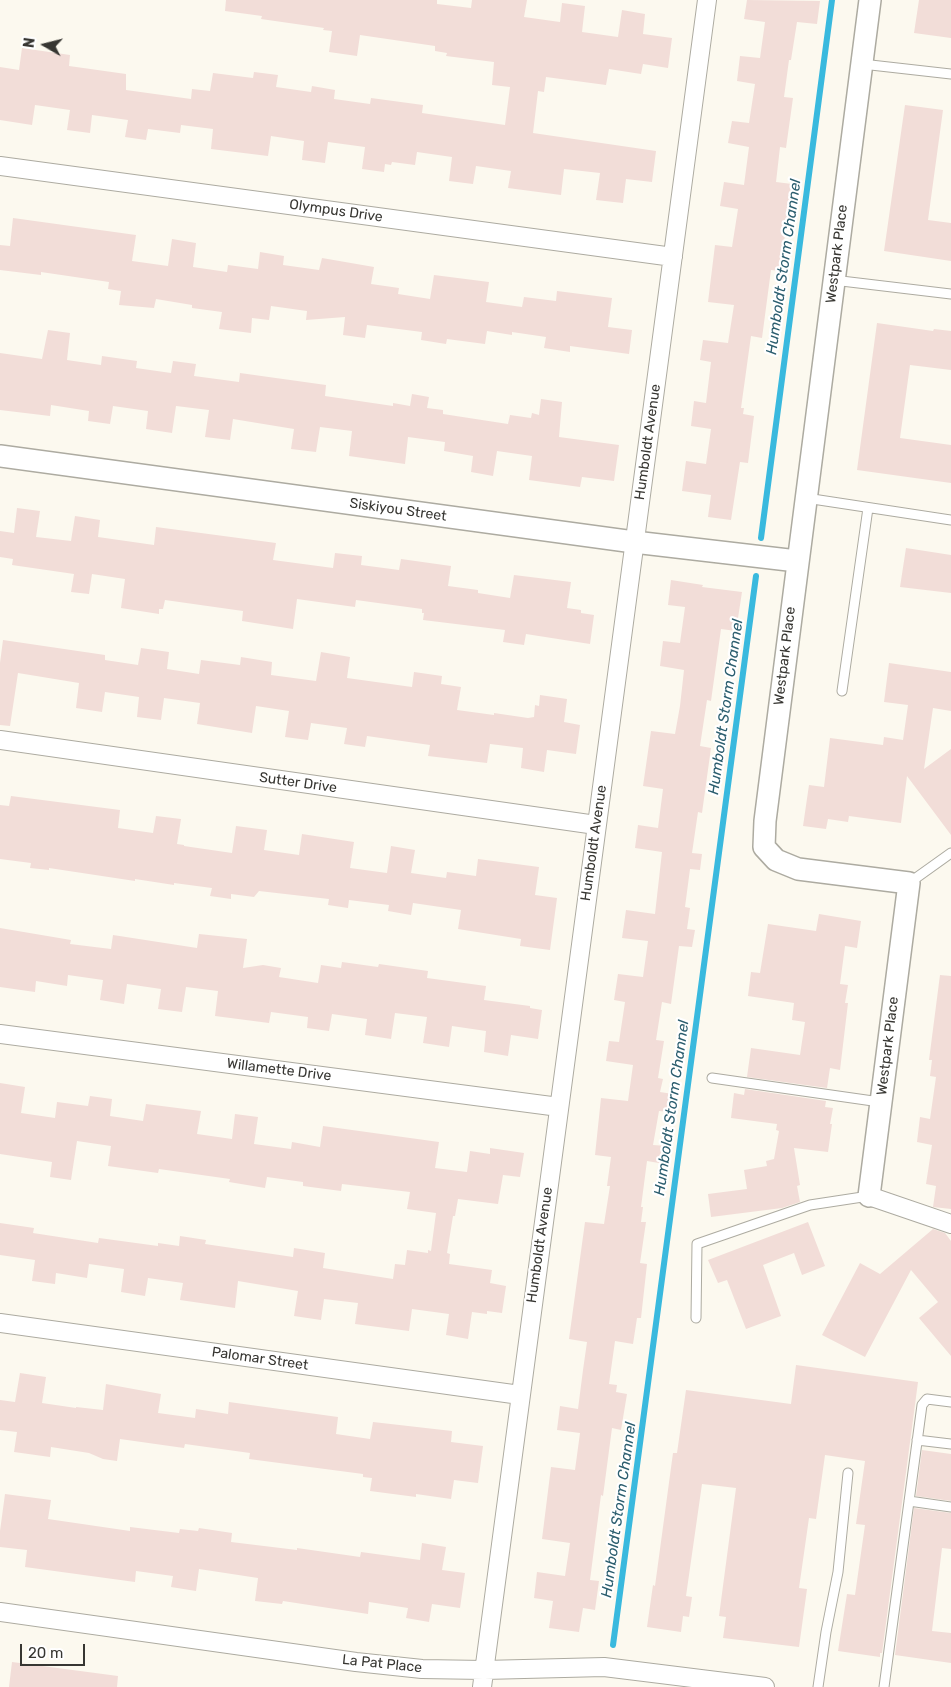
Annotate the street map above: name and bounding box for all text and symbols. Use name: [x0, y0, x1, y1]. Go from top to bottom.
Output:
north arrow: [20, 20, 70, 70]
text: N: [21, 37, 39, 49]
water label: Humboldt Storm Channel: [763, 178, 805, 356]
street label: Olympus Drive: [288, 196, 384, 226]
street label: Westpark Place: [823, 204, 851, 304]
street label: Humboldt Avenue: [632, 383, 664, 501]
street label: Siskiyou Street: [348, 495, 448, 525]
street label: Westpark Place: [771, 606, 799, 706]
water label: Humboldt Storm Channel: [705, 618, 747, 796]
street label: Sutter Drive: [258, 769, 338, 797]
street label: Humboldt Avenue: [578, 784, 610, 902]
street label: Westpark Place: [874, 996, 902, 1096]
water label: Humboldt Storm Channel: [651, 1019, 693, 1197]
street label: Willamette Drive: [226, 1055, 332, 1085]
street label: Humboldt Avenue: [524, 1186, 556, 1304]
street label: Palomar Street: [211, 1344, 309, 1374]
water label: Humboldt Storm Channel: [598, 1421, 640, 1599]
scale bar: [22, 1634, 88, 1666]
text: 20 m: [28, 1644, 63, 1662]
street label: La Pat Place: [341, 1651, 423, 1677]

